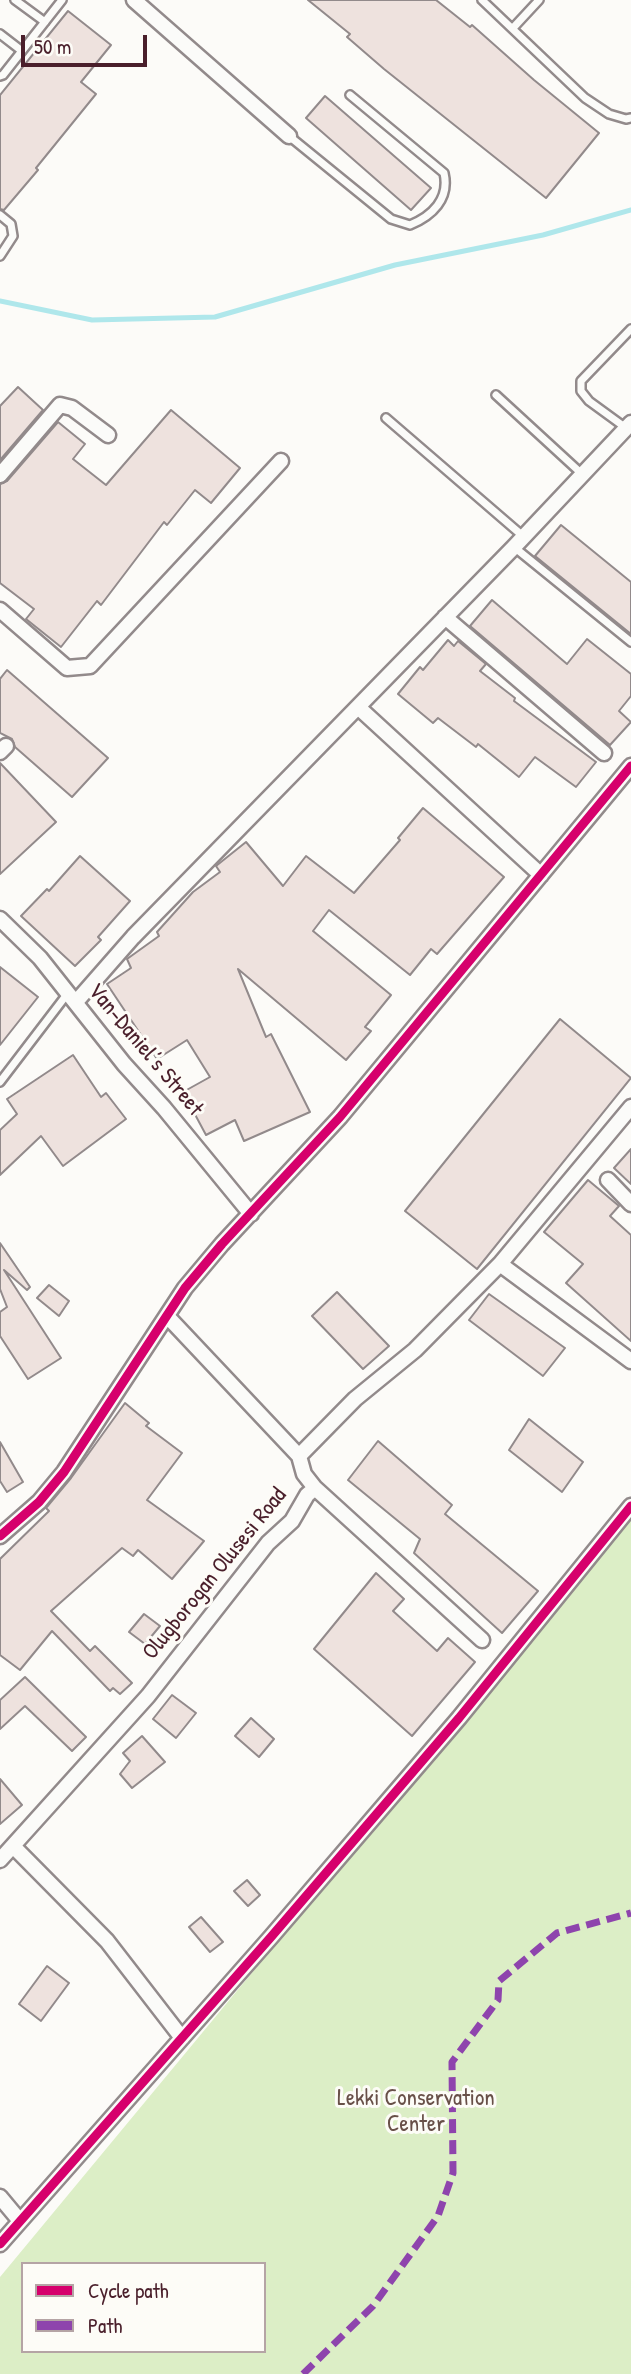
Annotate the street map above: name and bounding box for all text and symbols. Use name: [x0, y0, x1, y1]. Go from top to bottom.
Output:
scale bar: [24, 21, 150, 65]
text: 50 m: [34, 32, 71, 61]
street label: Van-Daniel’s Street: [81, 978, 209, 1122]
street label: Olugborogan Olusesi Road: [137, 1482, 293, 1666]
park label: Lekki Conservation Center: [337, 2085, 495, 2139]
legend: [21, 2262, 266, 2353]
text: Cycle path: [88, 2276, 169, 2305]
text: Path: [88, 2311, 122, 2340]

